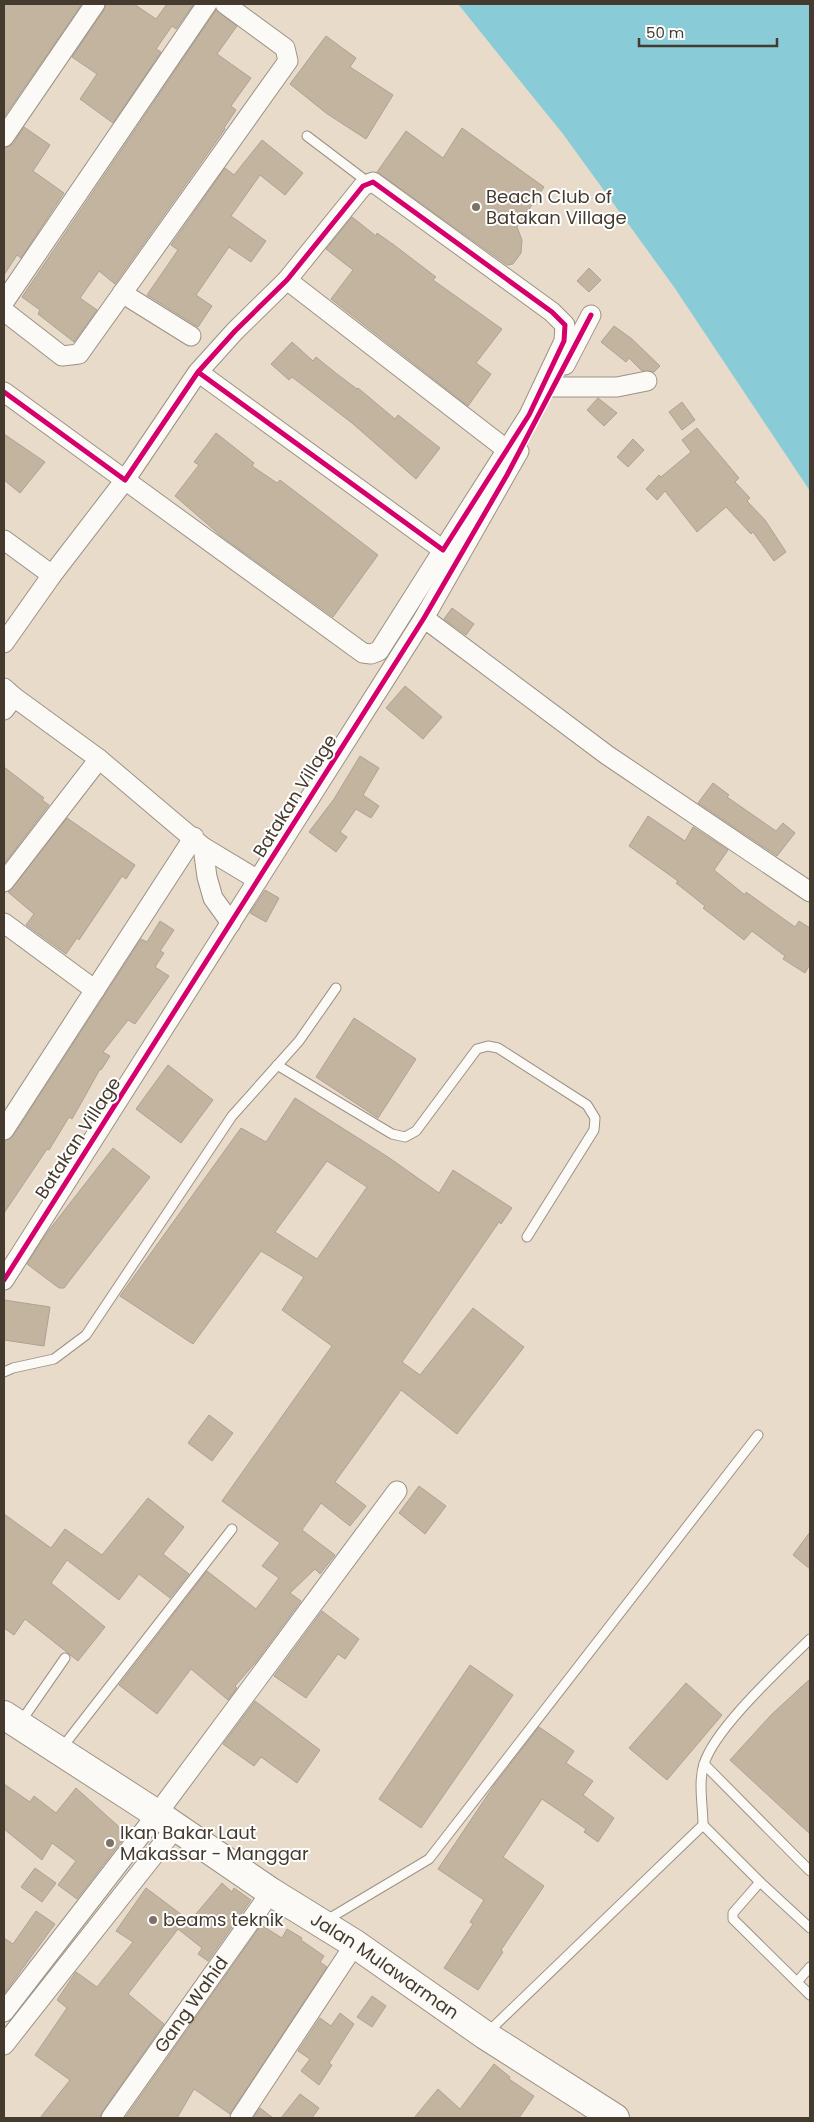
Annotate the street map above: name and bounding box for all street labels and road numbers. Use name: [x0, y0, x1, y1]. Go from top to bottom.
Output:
street label: Batakan Village: [247, 729, 342, 862]
street label: Batakan Village: [29, 1072, 126, 1204]
street label: Jalan Mulawarman: [306, 1906, 464, 2025]
street label: Gang Wahid: [148, 1951, 234, 2057]

